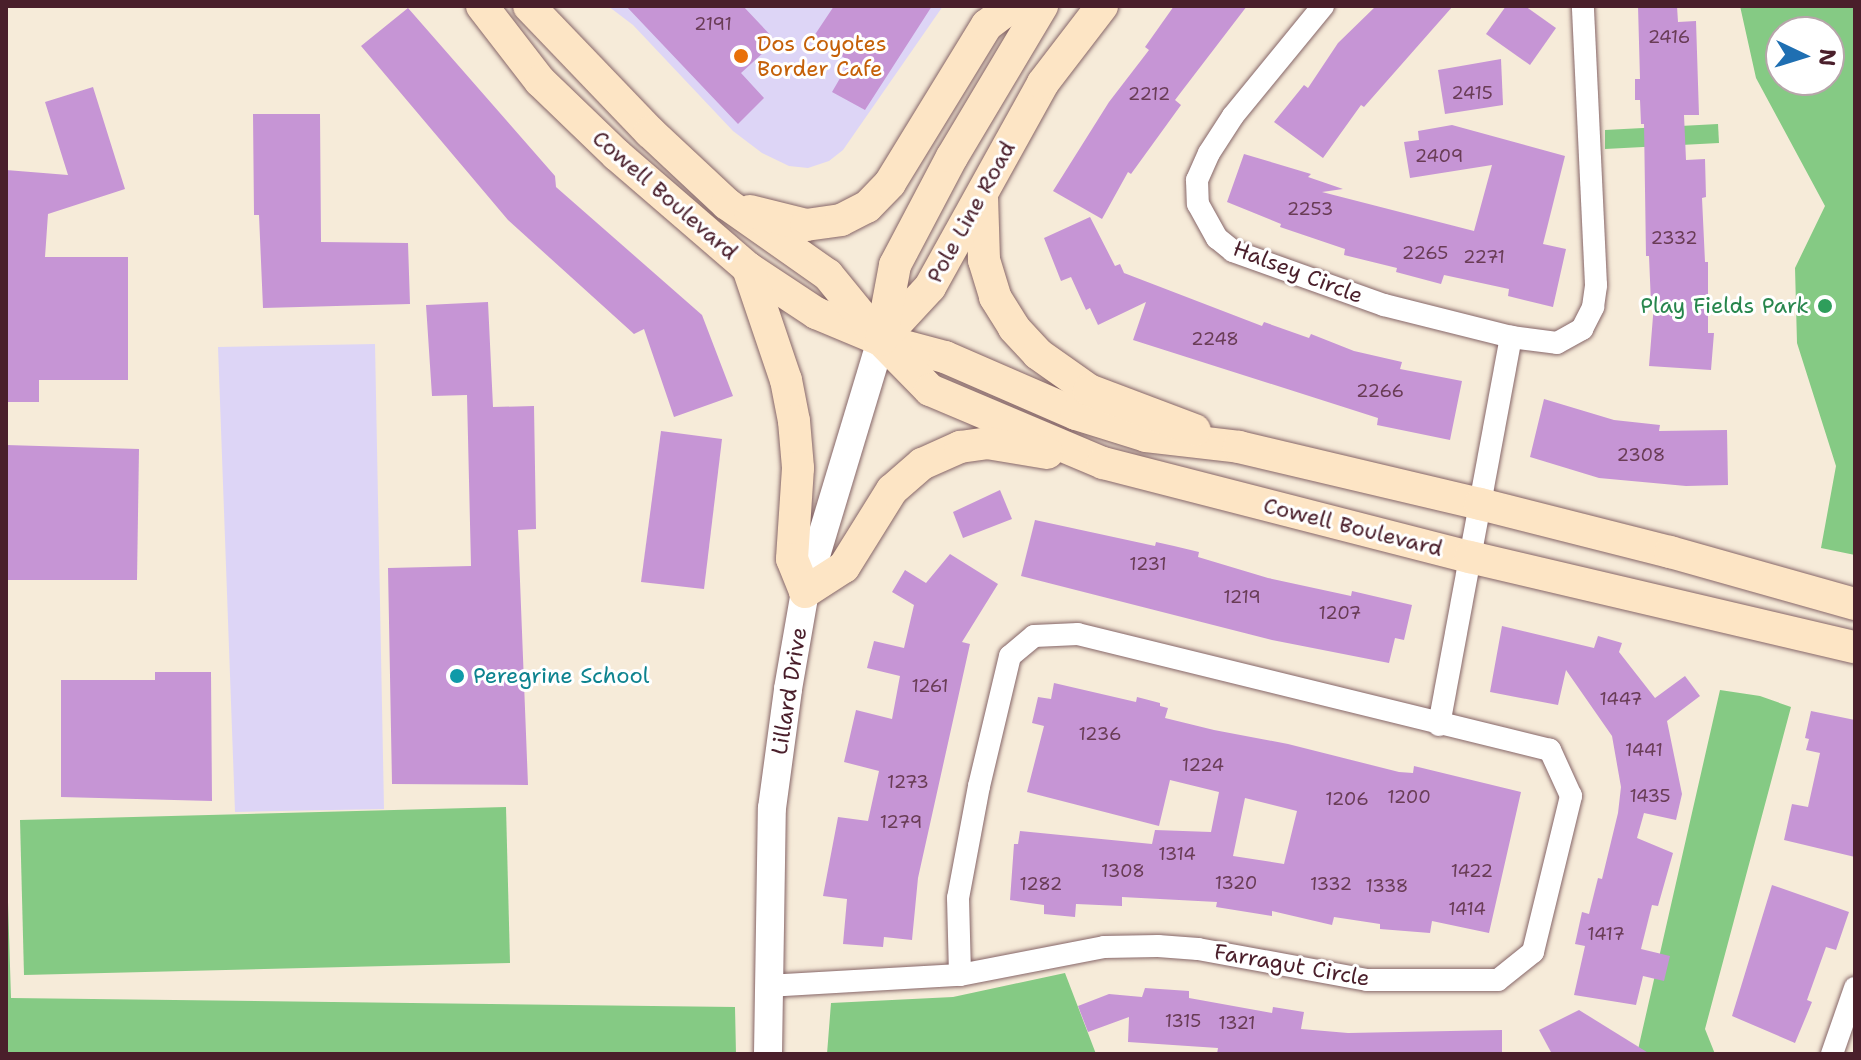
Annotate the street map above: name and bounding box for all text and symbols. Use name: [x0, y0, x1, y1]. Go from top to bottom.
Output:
house number: 2191: [694, 13, 732, 35]
north arrow: [1765, 16, 1845, 96]
house number: 2416: [1648, 26, 1690, 48]
place label: Dos Coyotes Border Cafe: [757, 30, 887, 82]
marker: Dos Coyotes Border Cafe: [732, 47, 750, 65]
text: N: [1812, 48, 1843, 67]
house number: 2415: [1451, 82, 1493, 104]
house number: 2212: [1128, 83, 1170, 105]
street label: Cowell Boulevard: [587, 125, 743, 265]
street label: Pole Line Road: [921, 137, 1021, 287]
house number: 2409: [1415, 145, 1463, 167]
house number: 2253: [1287, 198, 1333, 220]
house number: 2332: [1650, 227, 1698, 249]
street label: Halsey Circle: [1229, 235, 1367, 309]
house number: 2265: [1402, 242, 1448, 264]
house number: 2271: [1463, 246, 1505, 268]
place label: Play Fields Park: [1640, 293, 1809, 319]
marker: Play Fields Park: [1816, 297, 1834, 315]
house number: 2248: [1191, 328, 1239, 350]
house number: 2266: [1356, 380, 1404, 402]
house number: 2308: [1617, 444, 1665, 466]
street label: Cowell Boulevard: [1261, 492, 1445, 562]
house number: 1231: [1129, 553, 1167, 575]
house number: 1219: [1223, 586, 1261, 608]
house number: 1207: [1319, 602, 1361, 624]
street label: Lillard Drive: [766, 625, 812, 757]
place label: Peregrine School: [473, 663, 649, 689]
marker: Peregrine School: [448, 667, 466, 685]
house number: 1261: [911, 675, 949, 697]
house number: 1447: [1600, 688, 1642, 710]
house number: 1236: [1078, 723, 1122, 745]
house number: 1441: [1625, 739, 1663, 761]
house number: 1224: [1182, 754, 1224, 776]
house number: 1273: [887, 771, 929, 793]
house number: 1435: [1629, 785, 1671, 807]
house number: 1200: [1387, 786, 1431, 808]
house number: 1206: [1325, 788, 1369, 810]
house number: 1279: [880, 811, 922, 833]
house number: 1314: [1158, 843, 1196, 865]
house number: 1308: [1101, 860, 1145, 882]
house number: 1422: [1451, 860, 1493, 882]
house number: 1320: [1215, 872, 1257, 894]
house number: 1282: [1020, 873, 1062, 895]
house number: 1332: [1310, 873, 1352, 895]
house number: 1338: [1366, 875, 1408, 897]
house number: 1414: [1448, 898, 1486, 920]
house number: 1417: [1587, 923, 1625, 945]
street label: Farragut Circle: [1212, 938, 1372, 992]
house number: 1315: [1165, 1010, 1201, 1032]
house number: 1321: [1218, 1012, 1256, 1034]

